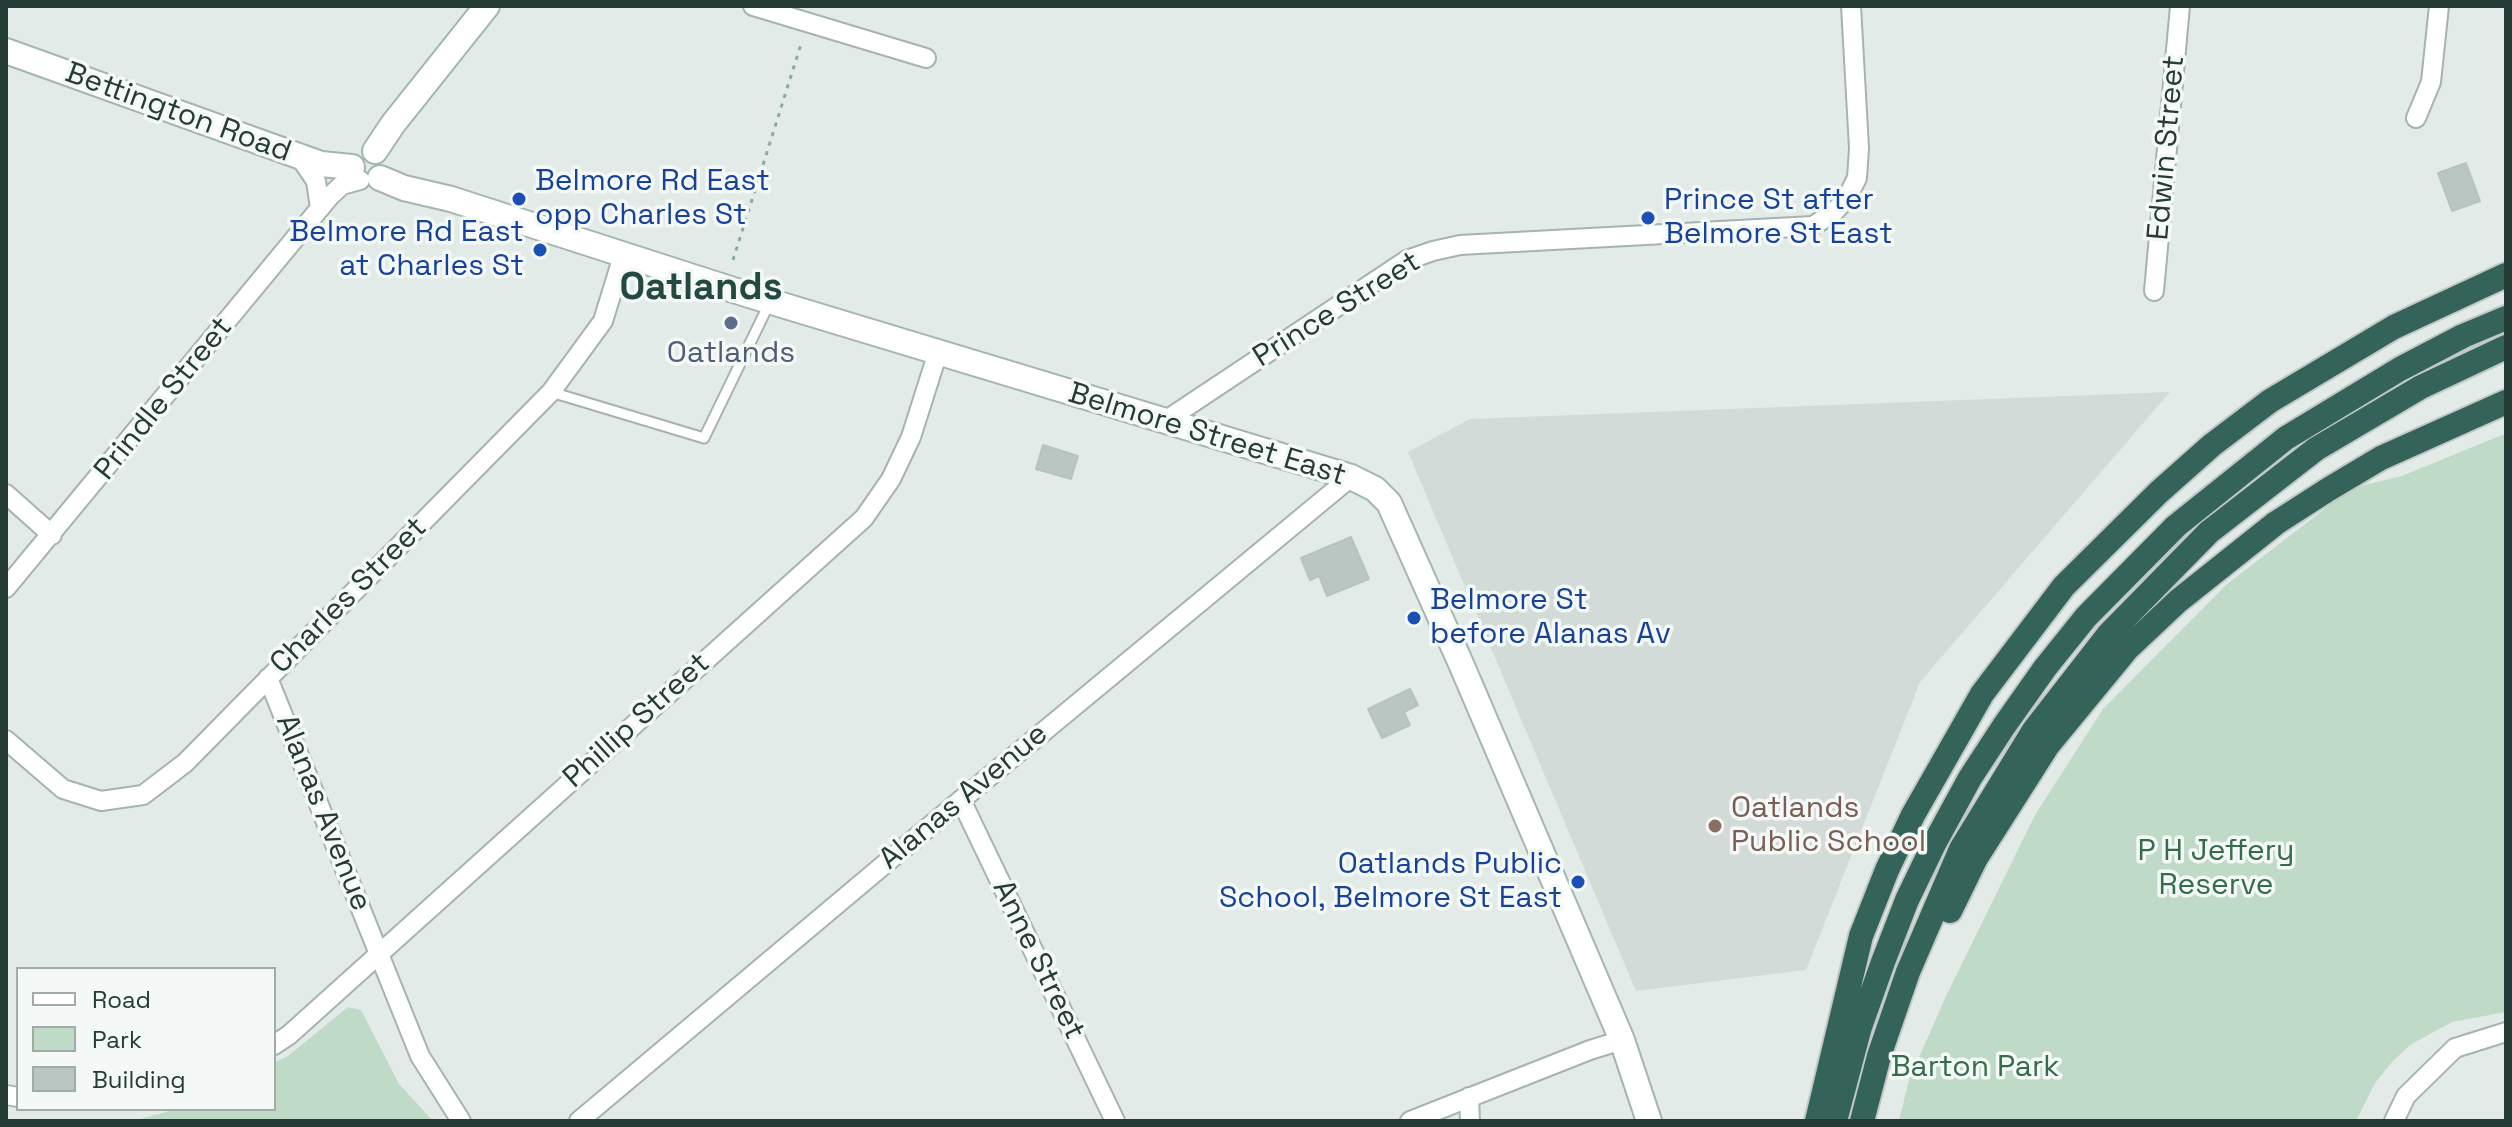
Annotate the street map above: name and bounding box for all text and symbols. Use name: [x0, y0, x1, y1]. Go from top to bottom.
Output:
street label: Edwin Street: [2141, 54, 2193, 242]
street label: Bettington Road: [60, 55, 296, 171]
place label: Belmore Rd East opp Charles St: [535, 164, 770, 234]
place label: Prince St after Belmore St East: [1664, 183, 1893, 254]
marker: Belmore Rd East opp Charles St: [510, 190, 528, 208]
marker: Prince St after Belmore St East: [1639, 209, 1657, 227]
place label: Belmore Rd East at Charles St: [289, 215, 524, 286]
marker: Belmore Rd East at Charles St: [531, 241, 549, 259]
street label: Prince Street: [1247, 244, 1427, 376]
district label: Oatlands: [619, 266, 783, 312]
street label: Prindle Street: [87, 310, 241, 488]
marker: Oatlands: [722, 314, 740, 332]
place label: Oatlands: [667, 336, 795, 372]
street label: Belmore Street East: [1064, 376, 1350, 494]
street label: Charles Street: [263, 510, 435, 682]
place label: Belmore St before Alanas Av: [1430, 583, 1671, 654]
marker: Belmore St before Alanas Av: [1405, 609, 1423, 627]
street label: Phillip Street: [556, 646, 718, 796]
street label: Alanas Avenue: [267, 710, 379, 916]
street label: Alanas Avenue: [873, 716, 1055, 878]
place label: Oatlands Public School: [1731, 791, 1926, 862]
marker: Oatlands Public School: [1706, 817, 1724, 835]
park label: P H Jeffery Reserve: [2138, 834, 2294, 904]
place label: Oatlands Public School, Belmore St East: [1219, 847, 1562, 918]
marker: Oatlands Public School, Belmore St East: [1569, 873, 1587, 891]
street label: Anne Street: [984, 874, 1092, 1046]
legend: [16, 967, 276, 1111]
text: Road: [92, 984, 151, 1015]
text: Park: [92, 1024, 142, 1055]
park label: Barton Park: [1891, 1050, 2059, 1086]
text: Building: [92, 1064, 186, 1095]

